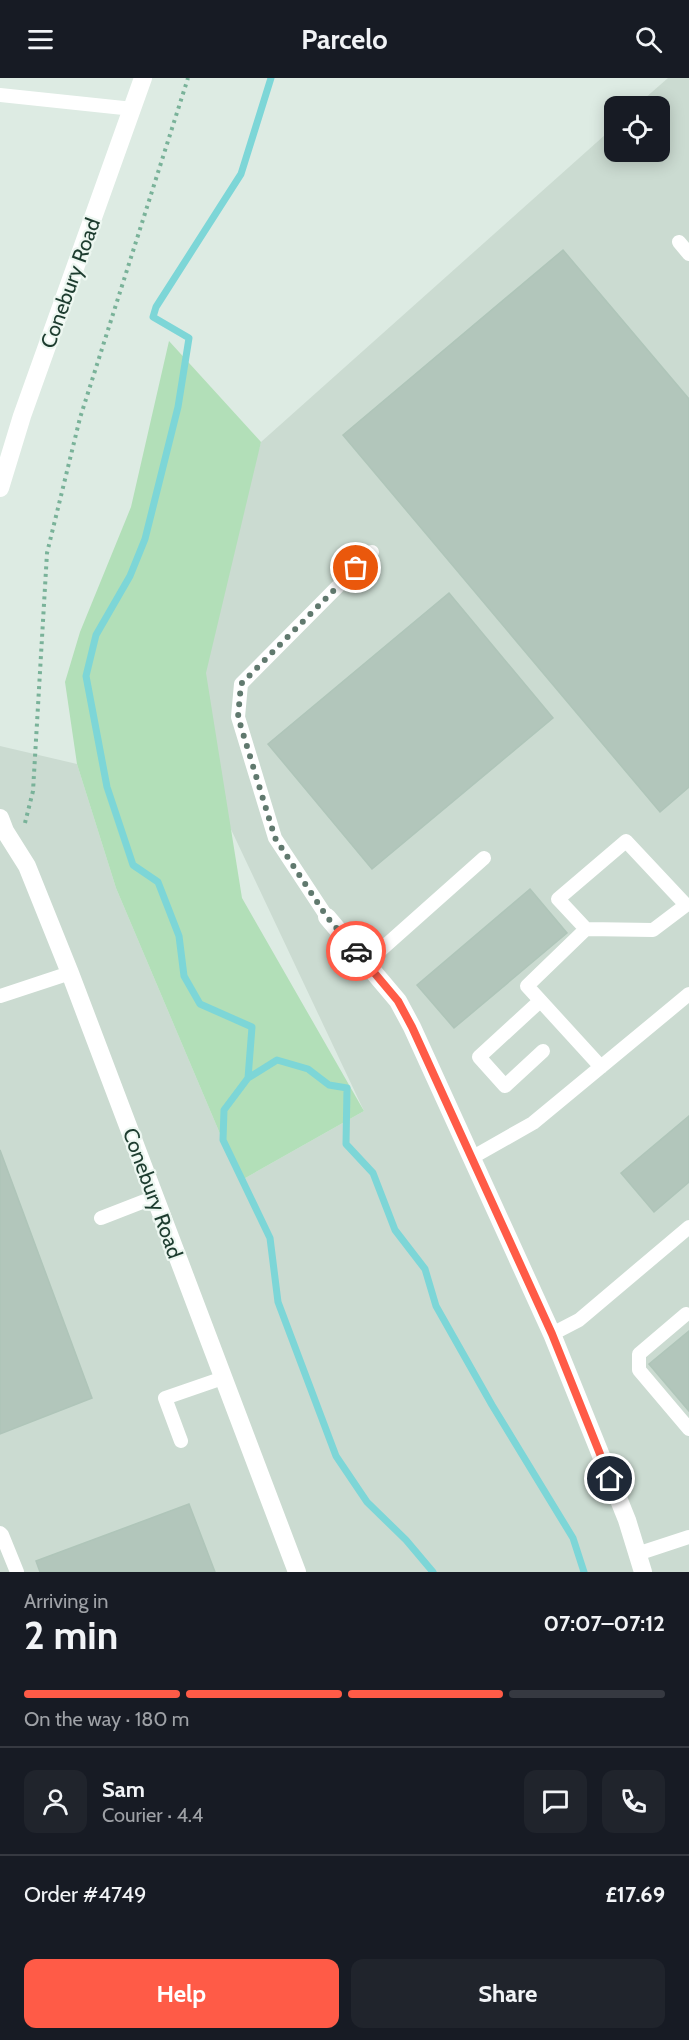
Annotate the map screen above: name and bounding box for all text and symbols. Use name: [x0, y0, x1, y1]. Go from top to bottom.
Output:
icon: menu: [24, 23, 57, 56]
text: Parcelo: [301, 23, 388, 56]
icon: search: [632, 23, 665, 56]
map controls: [604, 96, 670, 162]
button: locate: [604, 96, 670, 162]
street label: Conebury Road: [35, 214, 105, 352]
pin: [330, 542, 381, 593]
icon: bag: [339, 551, 372, 584]
courier: [326, 921, 386, 981]
icon: car: [340, 935, 373, 968]
street label: Conebury Road: [118, 1124, 188, 1262]
pin: [584, 1453, 635, 1504]
icon: home: [593, 1462, 626, 1495]
text: Arriving in: [24, 1589, 108, 1613]
text: 07:07–07:12: [543, 1610, 665, 1637]
text: 2 min: [24, 1611, 118, 1659]
text: On the way · 180 m: [24, 1707, 189, 1731]
button: person: [24, 1770, 87, 1833]
button: chat: [524, 1770, 587, 1833]
button: phone: [602, 1770, 665, 1833]
text: Sam: [102, 1776, 145, 1803]
text: Courier · 4.4: [102, 1803, 203, 1827]
text: Order #4749: [24, 1881, 147, 1908]
text: £17.69: [605, 1881, 665, 1908]
button: Help: [24, 1959, 339, 2028]
button: Share: [351, 1959, 665, 2028]

